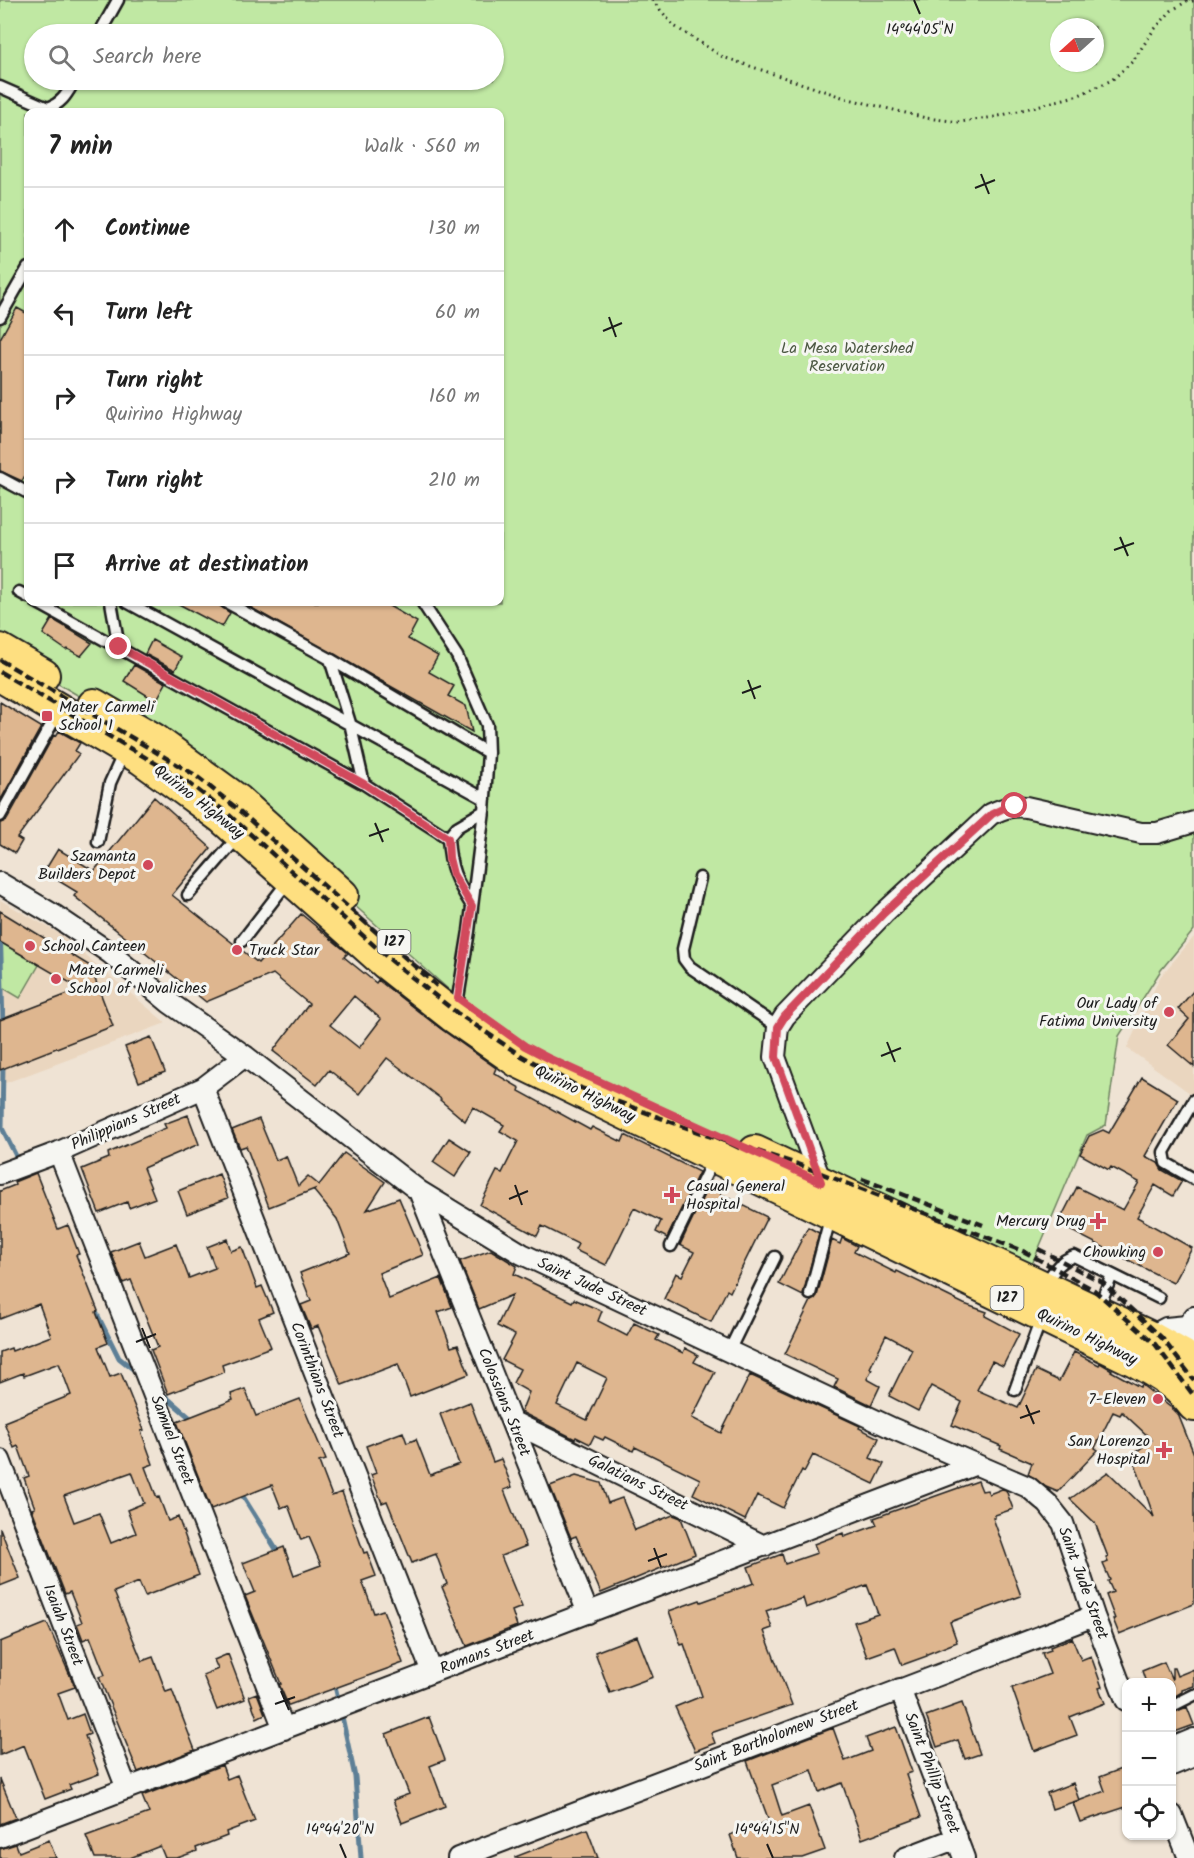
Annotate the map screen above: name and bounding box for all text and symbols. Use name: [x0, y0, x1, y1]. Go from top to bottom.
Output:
text: 14°44'05"N: [886, 18, 954, 42]
north arrow: [1050, 18, 1104, 72]
search box: [24, 24, 504, 90]
text: Search here: [93, 40, 201, 75]
icon: search: [45, 41, 78, 74]
text: 7 min: [48, 126, 113, 168]
text: Walk · 560 m: [364, 131, 480, 163]
text: Continue: [105, 212, 190, 247]
icon: ahead: [48, 213, 81, 246]
text: 130 m: [428, 213, 480, 245]
text: Turn left: [105, 296, 192, 331]
icon: left: [48, 297, 81, 330]
text: 60 m: [435, 297, 480, 329]
park label: La Mesa Watershed Reservation: [781, 336, 914, 379]
text: Turn right: [105, 364, 203, 399]
icon: right: [48, 381, 81, 414]
text: 160 m: [429, 381, 480, 413]
text: Quirino Highway: [105, 399, 242, 431]
text: Turn right: [105, 464, 203, 499]
icon: right: [48, 465, 81, 498]
text: 210 m: [428, 465, 480, 497]
text: Arrive at destination: [105, 548, 308, 583]
icon: arrive: [48, 549, 81, 582]
route end: [105, 633, 131, 659]
place label: Mater Carmeli School 1: [59, 695, 155, 738]
marker: Mater Carmeli School 1: [40, 709, 54, 723]
street label: Quirino Highway: [148, 758, 250, 846]
route start: [1001, 792, 1027, 818]
place label: Szamanta Builders Depot: [38, 844, 137, 887]
marker: Szamanta Builders Depot: [141, 858, 155, 872]
road number: 127: [378, 930, 410, 954]
place label: School Canteen: [42, 934, 146, 959]
place label: Truck Star: [249, 938, 321, 963]
marker: School Canteen: [23, 939, 37, 953]
marker: Truck Star: [230, 943, 244, 957]
place label: Mater Carmeli School of Novaliches: [68, 958, 207, 1001]
marker: Mater Carmeli School of Novaliches: [49, 972, 63, 986]
place label: Our Lady of Fatima University: [1039, 991, 1159, 1034]
marker: Our Lady of Fatima University: [1162, 1005, 1176, 1019]
street label: Quirino Highway: [530, 1059, 640, 1129]
street label: Philippians Street: [67, 1086, 186, 1157]
place label: Casual General Hospital: [686, 1174, 785, 1217]
marker: Casual General Hospital: [663, 1186, 681, 1204]
place label: Mercury Drug: [996, 1209, 1086, 1234]
marker: Mercury Drug: [1091, 1214, 1105, 1228]
place label: Chowking: [1082, 1240, 1146, 1265]
marker: Chowking: [1151, 1245, 1165, 1259]
street label: Saint Jude Street: [533, 1251, 652, 1324]
road number: 127: [990, 1286, 1024, 1310]
street label: Quirino Highway: [1032, 1302, 1142, 1372]
street label: Corinthians Street: [283, 1318, 351, 1443]
street label: Colossians Street: [471, 1344, 537, 1461]
place label: 7-Eleven: [1088, 1387, 1146, 1412]
street label: Samuel Street: [143, 1391, 201, 1489]
marker: 7-Eleven: [1151, 1392, 1165, 1406]
place label: San Lorenzo Hospital: [1068, 1429, 1150, 1472]
marker: San Lorenzo Hospital: [1155, 1441, 1173, 1459]
street label: Galatians Street: [584, 1448, 693, 1518]
street label: Saint Jude Street: [1051, 1523, 1115, 1644]
street label: Isaiah Street: [36, 1580, 90, 1670]
street label: Romans Street: [436, 1622, 539, 1681]
map controls: [1122, 1678, 1176, 1840]
button: +: [1122, 1678, 1176, 1732]
street label: Saint Bartholomew Street: [690, 1693, 863, 1779]
street label: Saint Phillip Street: [897, 1709, 967, 1838]
button: −: [1122, 1732, 1176, 1786]
button: locate: [1122, 1786, 1176, 1840]
text: 14°44'20"N: [306, 1818, 374, 1842]
text: 14°44'15"N: [735, 1818, 799, 1842]

